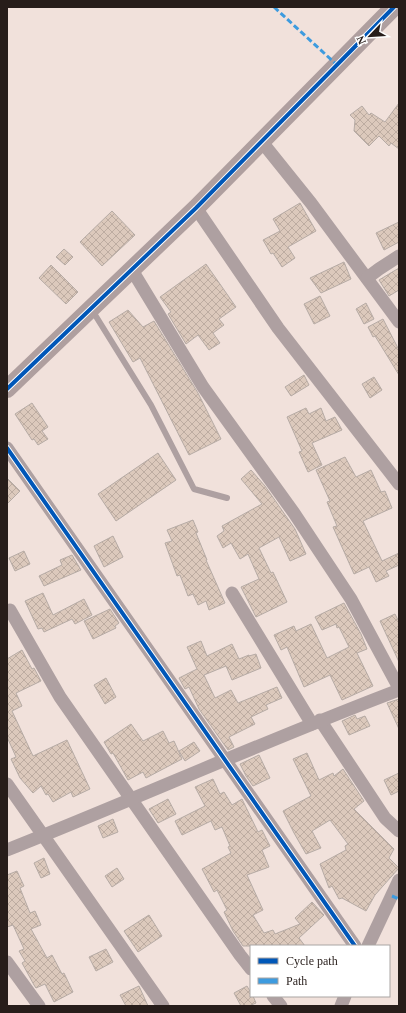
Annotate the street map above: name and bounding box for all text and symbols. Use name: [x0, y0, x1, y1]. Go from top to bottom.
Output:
north arrow: [350, 16, 390, 56]
text: N: [354, 34, 368, 46]
legend: [250, 945, 390, 997]
text: Cycle path: [286, 954, 338, 968]
text: Path: [286, 974, 307, 988]

